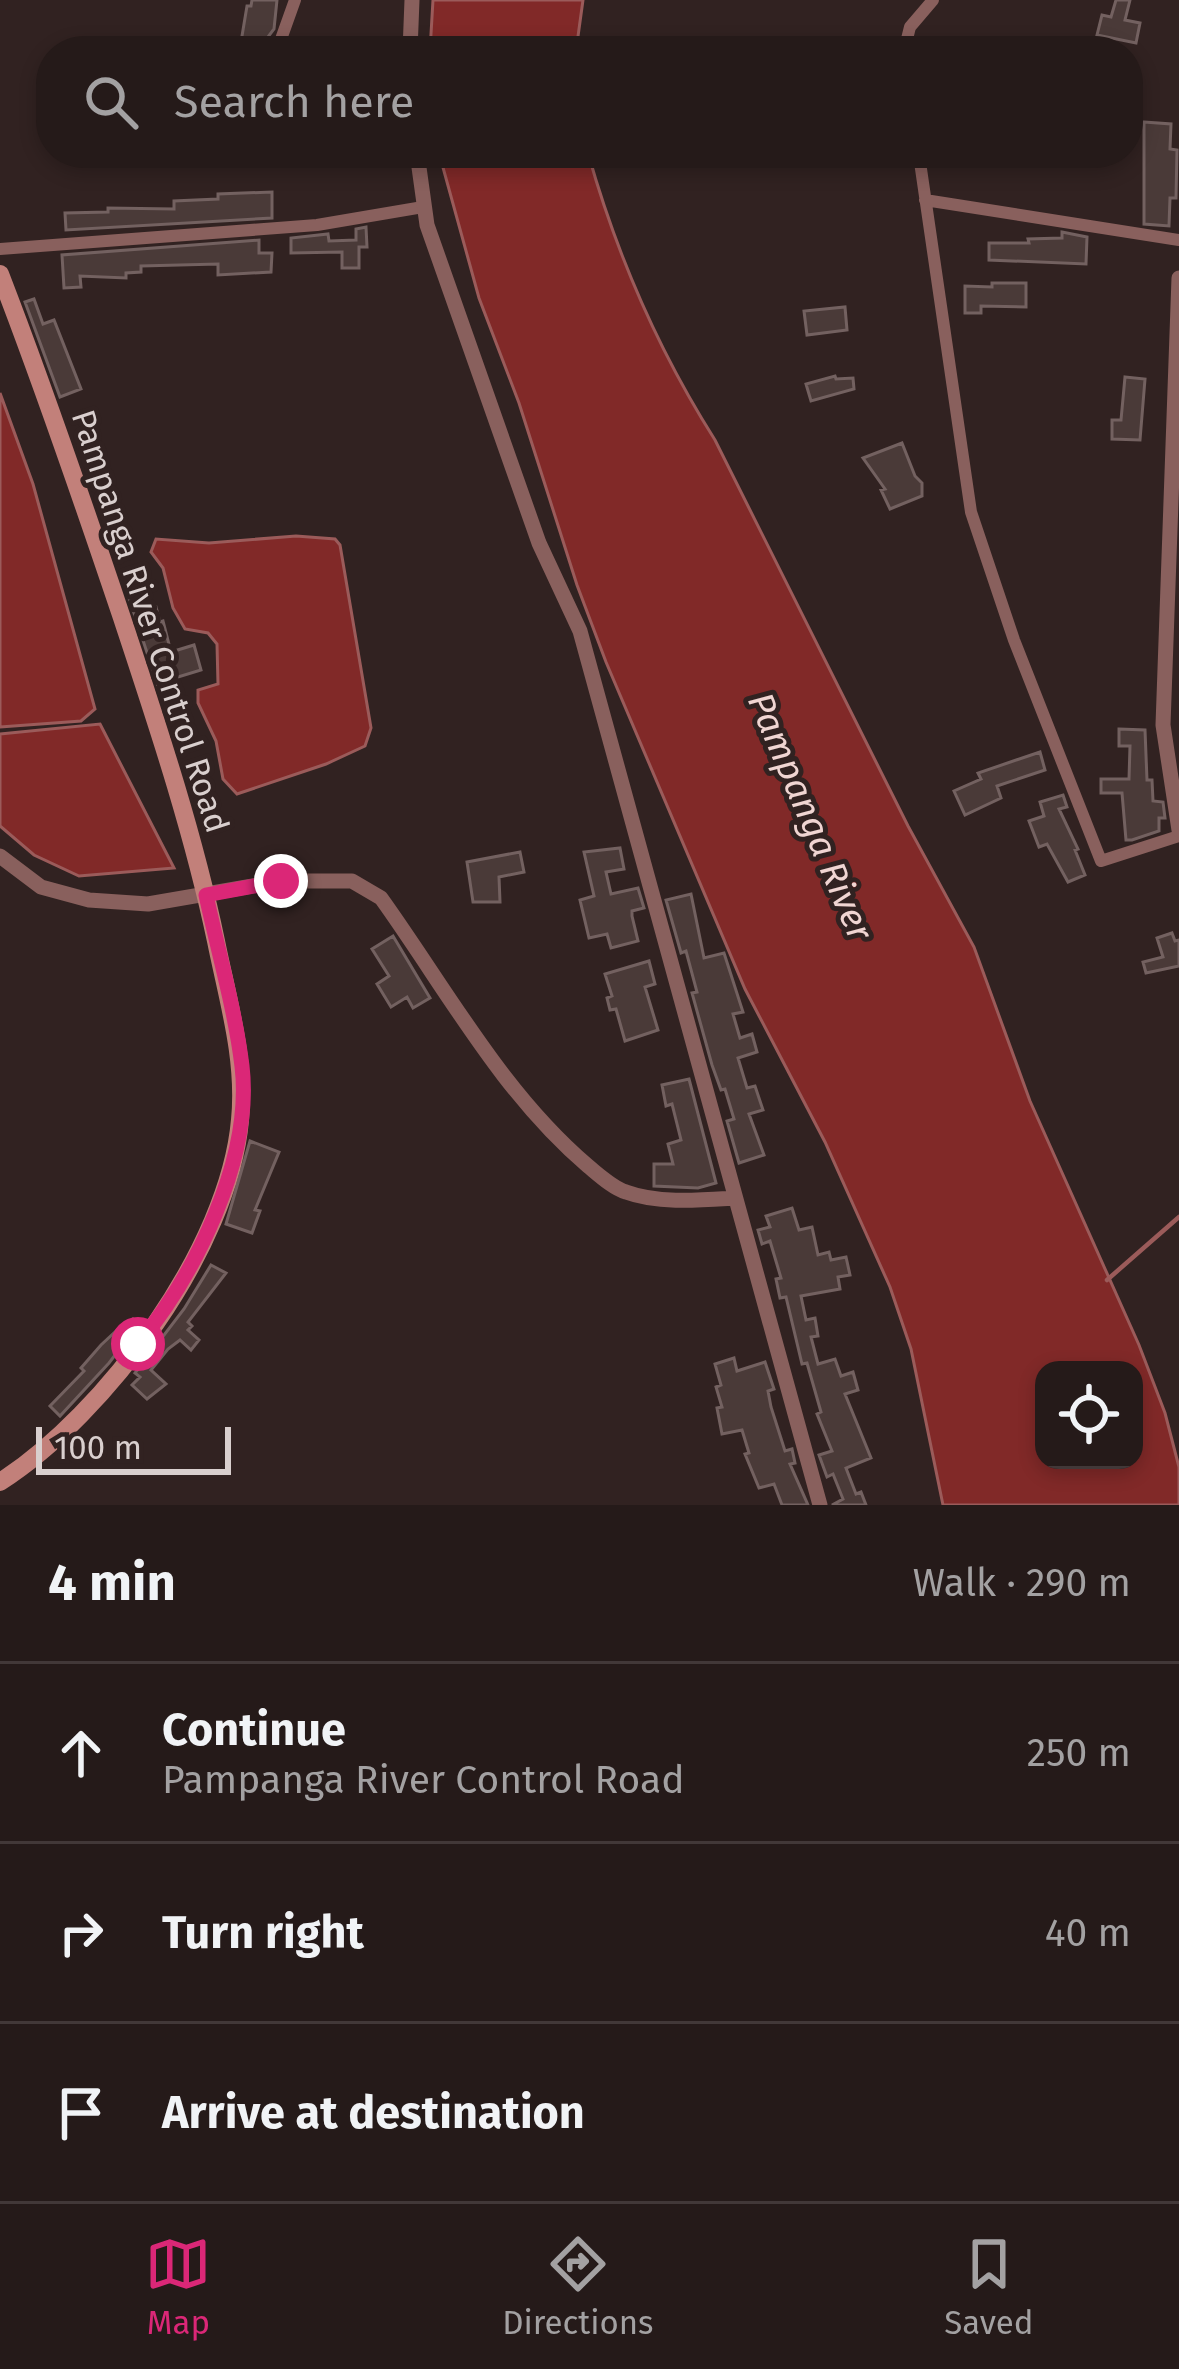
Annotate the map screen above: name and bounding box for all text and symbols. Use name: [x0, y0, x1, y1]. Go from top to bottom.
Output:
search box: [36, 36, 1143, 168]
icon: search: [78, 69, 144, 135]
text: Search here: [174, 75, 414, 129]
street label: Pampanga River Control Road: [63, 405, 237, 838]
water label: Pampanga River: [738, 686, 883, 948]
route end: [254, 854, 308, 908]
route start: [111, 1317, 165, 1371]
map controls: [1035, 1361, 1143, 1469]
button: locate: [1035, 1361, 1143, 1469]
scale bar: [36, 1421, 231, 1474]
text: 100 m: [54, 1428, 142, 1468]
text: 4 min: [48, 1552, 176, 1614]
text: Walk · 290 m: [913, 1560, 1131, 1606]
text: Continue: [162, 1703, 346, 1757]
icon: ahead: [48, 1720, 114, 1786]
text: 250 m: [1027, 1730, 1131, 1776]
text: Pampanga River Control Road: [162, 1757, 684, 1803]
icon: right: [48, 1900, 114, 1966]
text: Turn right: [162, 1906, 364, 1960]
text: 40 m: [1045, 1910, 1131, 1956]
icon: arrive: [48, 2080, 114, 2146]
text: Arrive at destination: [162, 2086, 585, 2140]
tab: Map: [145, 2231, 211, 2343]
tab: Directions: [502, 2231, 654, 2343]
tab: Saved: [944, 2231, 1034, 2343]

